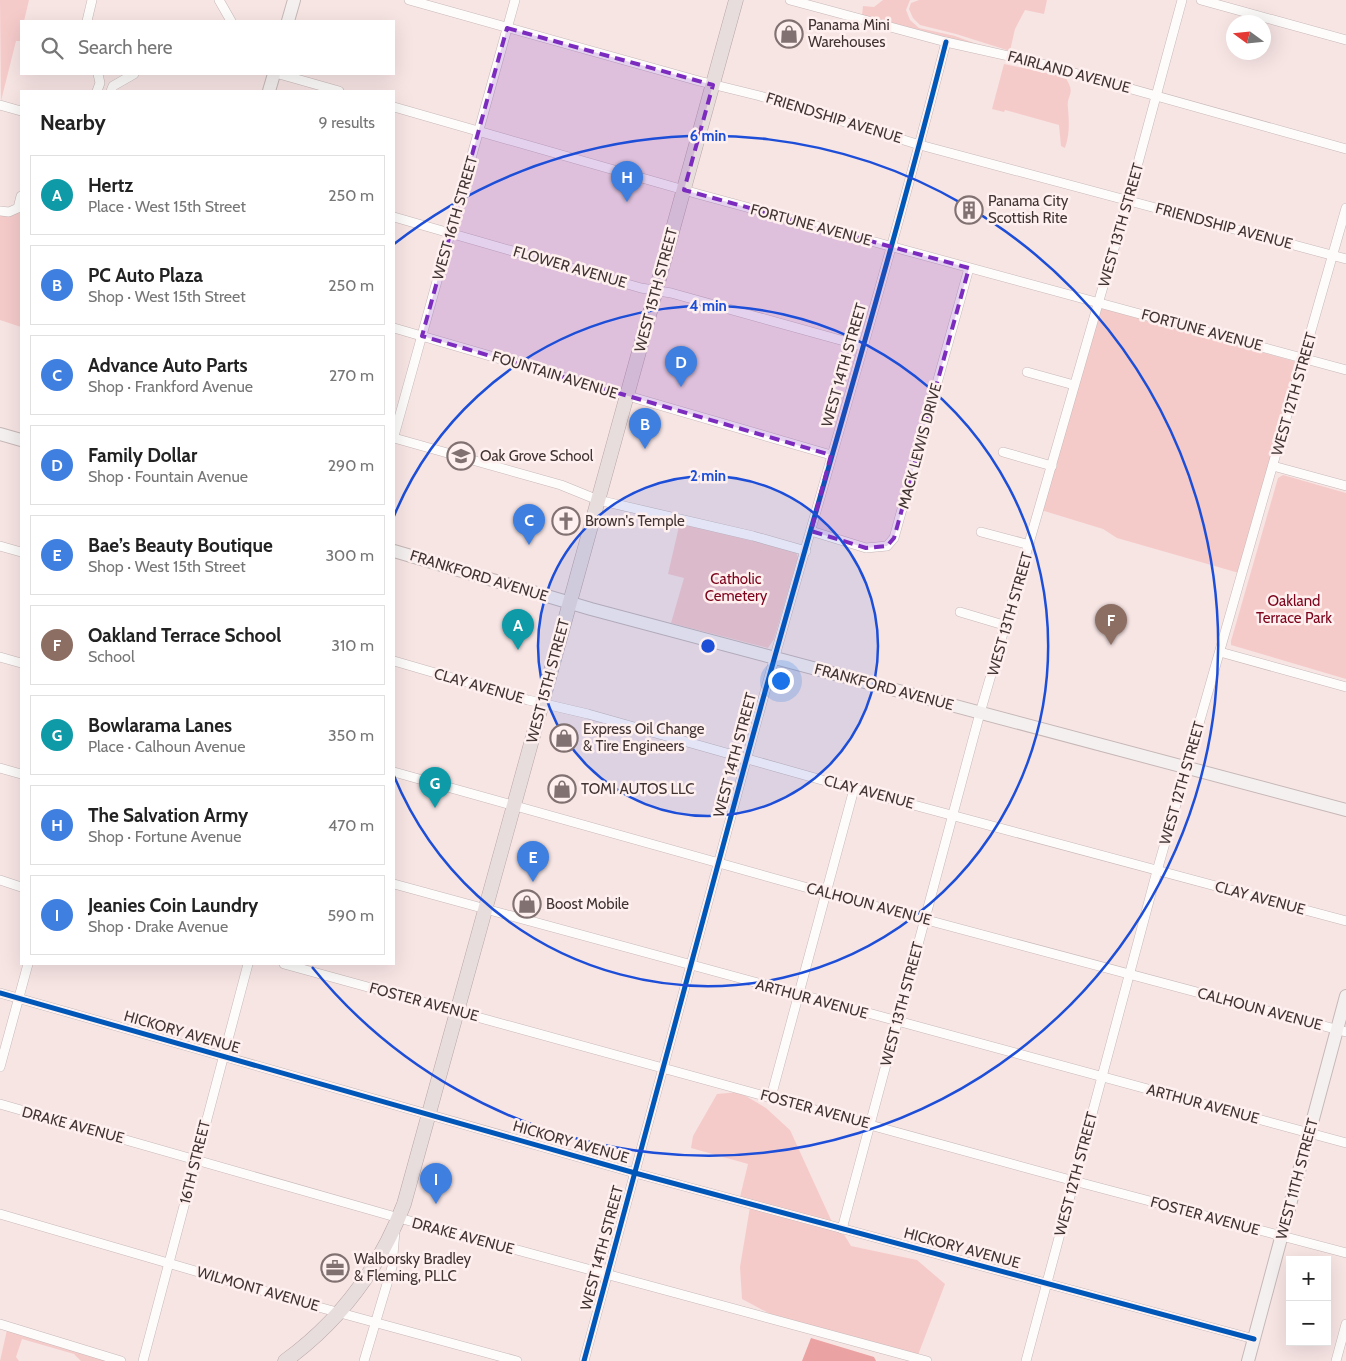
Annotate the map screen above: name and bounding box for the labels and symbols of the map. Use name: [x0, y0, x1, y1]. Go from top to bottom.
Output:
north arrow: [1226, 15, 1271, 60]
place label: Panama Mini Warehouses: [808, 16, 890, 51]
shop icon: Panama Mini Warehouses: [774, 19, 804, 49]
street label: FAIRLAND AVENUE: [1006, 47, 1132, 97]
street label: FRIENDSHIP AVENUE: [764, 89, 904, 147]
text: 6 min: [690, 127, 726, 145]
street label: WEST 16TH STREET: [429, 154, 481, 282]
pin: H: [611, 161, 643, 202]
street label: WEST 13TH STREET: [1095, 161, 1147, 289]
place label: Panama City Scottish Rite: [988, 192, 1069, 227]
building icon: Panama City Scottish Rite: [954, 195, 984, 225]
street label: FRIENDSHIP AVENUE: [1153, 199, 1295, 253]
street label: FORTUNE AVENUE: [748, 200, 874, 250]
street label: WEST 15TH STREET: [631, 226, 681, 354]
street label: FLOWER AVENUE: [511, 242, 629, 292]
text: 4 min: [689, 297, 727, 315]
street label: WEST 14TH STREET: [818, 301, 870, 429]
street label: FORTUNE AVENUE: [1139, 305, 1265, 355]
street label: WEST 12TH STREET: [1268, 330, 1320, 458]
pin: D: [665, 346, 697, 387]
street label: FOUNTAIN AVENUE: [490, 347, 620, 403]
street label: MACK LEWIS DRIVE: [895, 381, 945, 511]
pin: B: [629, 408, 661, 449]
school or university icon: Oak Grove School: [446, 441, 476, 471]
place label: Oak Grove School: [480, 447, 594, 465]
text: 2 min: [690, 467, 726, 485]
pin: C: [513, 504, 545, 545]
church icon: Brown's Temple: [551, 506, 581, 536]
place label: Brown's Temple: [585, 512, 685, 530]
street label: FRANKFORD AVENUE: [408, 546, 550, 606]
street label: WEST 13TH STREET: [984, 550, 1036, 678]
park label: Catholic Cemetery: [705, 570, 768, 605]
park label: Oakland Terrace Park: [1256, 592, 1332, 627]
pin: F: [1095, 604, 1127, 645]
pin: A: [502, 609, 534, 650]
street label: WEST 15TH STREET: [523, 617, 573, 745]
centre of rings: [699, 637, 717, 655]
street label: FRANKFORD AVENUE: [812, 660, 956, 714]
street label: CLAY AVENUE: [432, 665, 526, 707]
your location: [768, 668, 794, 694]
street label: WEST 14TH STREET: [710, 691, 760, 819]
street label: WEST 12TH STREET: [1156, 719, 1208, 847]
place label: Express Oil Change & Tire Engineers: [583, 720, 705, 755]
shop icon: Express Oil Change & Tire Engineers: [549, 723, 579, 753]
pin: G: [419, 767, 451, 808]
street label: CLAY AVENUE: [822, 771, 916, 813]
shop icon: TOMI AUTOS LLC: [547, 774, 577, 804]
place label: TOMI AUTOS LLC: [581, 780, 695, 798]
pin: E: [517, 841, 549, 882]
street label: CLAY AVENUE: [1213, 877, 1307, 919]
street label: CALHOUN AVENUE: [805, 879, 933, 929]
shop icon: Boost Mobile: [512, 889, 542, 919]
place label: Boost Mobile: [546, 895, 629, 913]
street label: WEST 13TH STREET: [877, 940, 927, 1068]
street label: ARTHUR AVENUE: [754, 975, 870, 1023]
street label: FOSTER AVENUE: [367, 979, 481, 1025]
street label: CALHOUN AVENUE: [1196, 984, 1324, 1034]
street label: HICKORY AVENUE: [122, 1007, 242, 1057]
street label: ARTHUR AVENUE: [1145, 1080, 1261, 1128]
street label: FOSTER AVENUE: [758, 1086, 872, 1132]
street label: DRAKE AVENUE: [20, 1103, 126, 1147]
street label: WEST 12TH STREET: [1051, 1110, 1101, 1238]
street label: WEST 11TH STREET: [1272, 1116, 1322, 1242]
street label: HICKORY AVENUE: [511, 1117, 631, 1167]
street label: 16TH STREET: [176, 1118, 214, 1206]
pin: I: [420, 1163, 452, 1204]
street label: WEST 14TH STREET: [577, 1184, 627, 1312]
street label: FOSTER AVENUE: [1148, 1193, 1262, 1239]
street label: DRAKE AVENUE: [410, 1214, 516, 1258]
street label: HICKORY AVENUE: [902, 1224, 1022, 1272]
place label: Walborsky Bradley & Fleming, PLLC: [354, 1250, 472, 1285]
office icon: Walborsky Bradley & Fleming, PLLC: [320, 1253, 350, 1283]
street label: WILMONT AVENUE: [195, 1263, 321, 1315]

